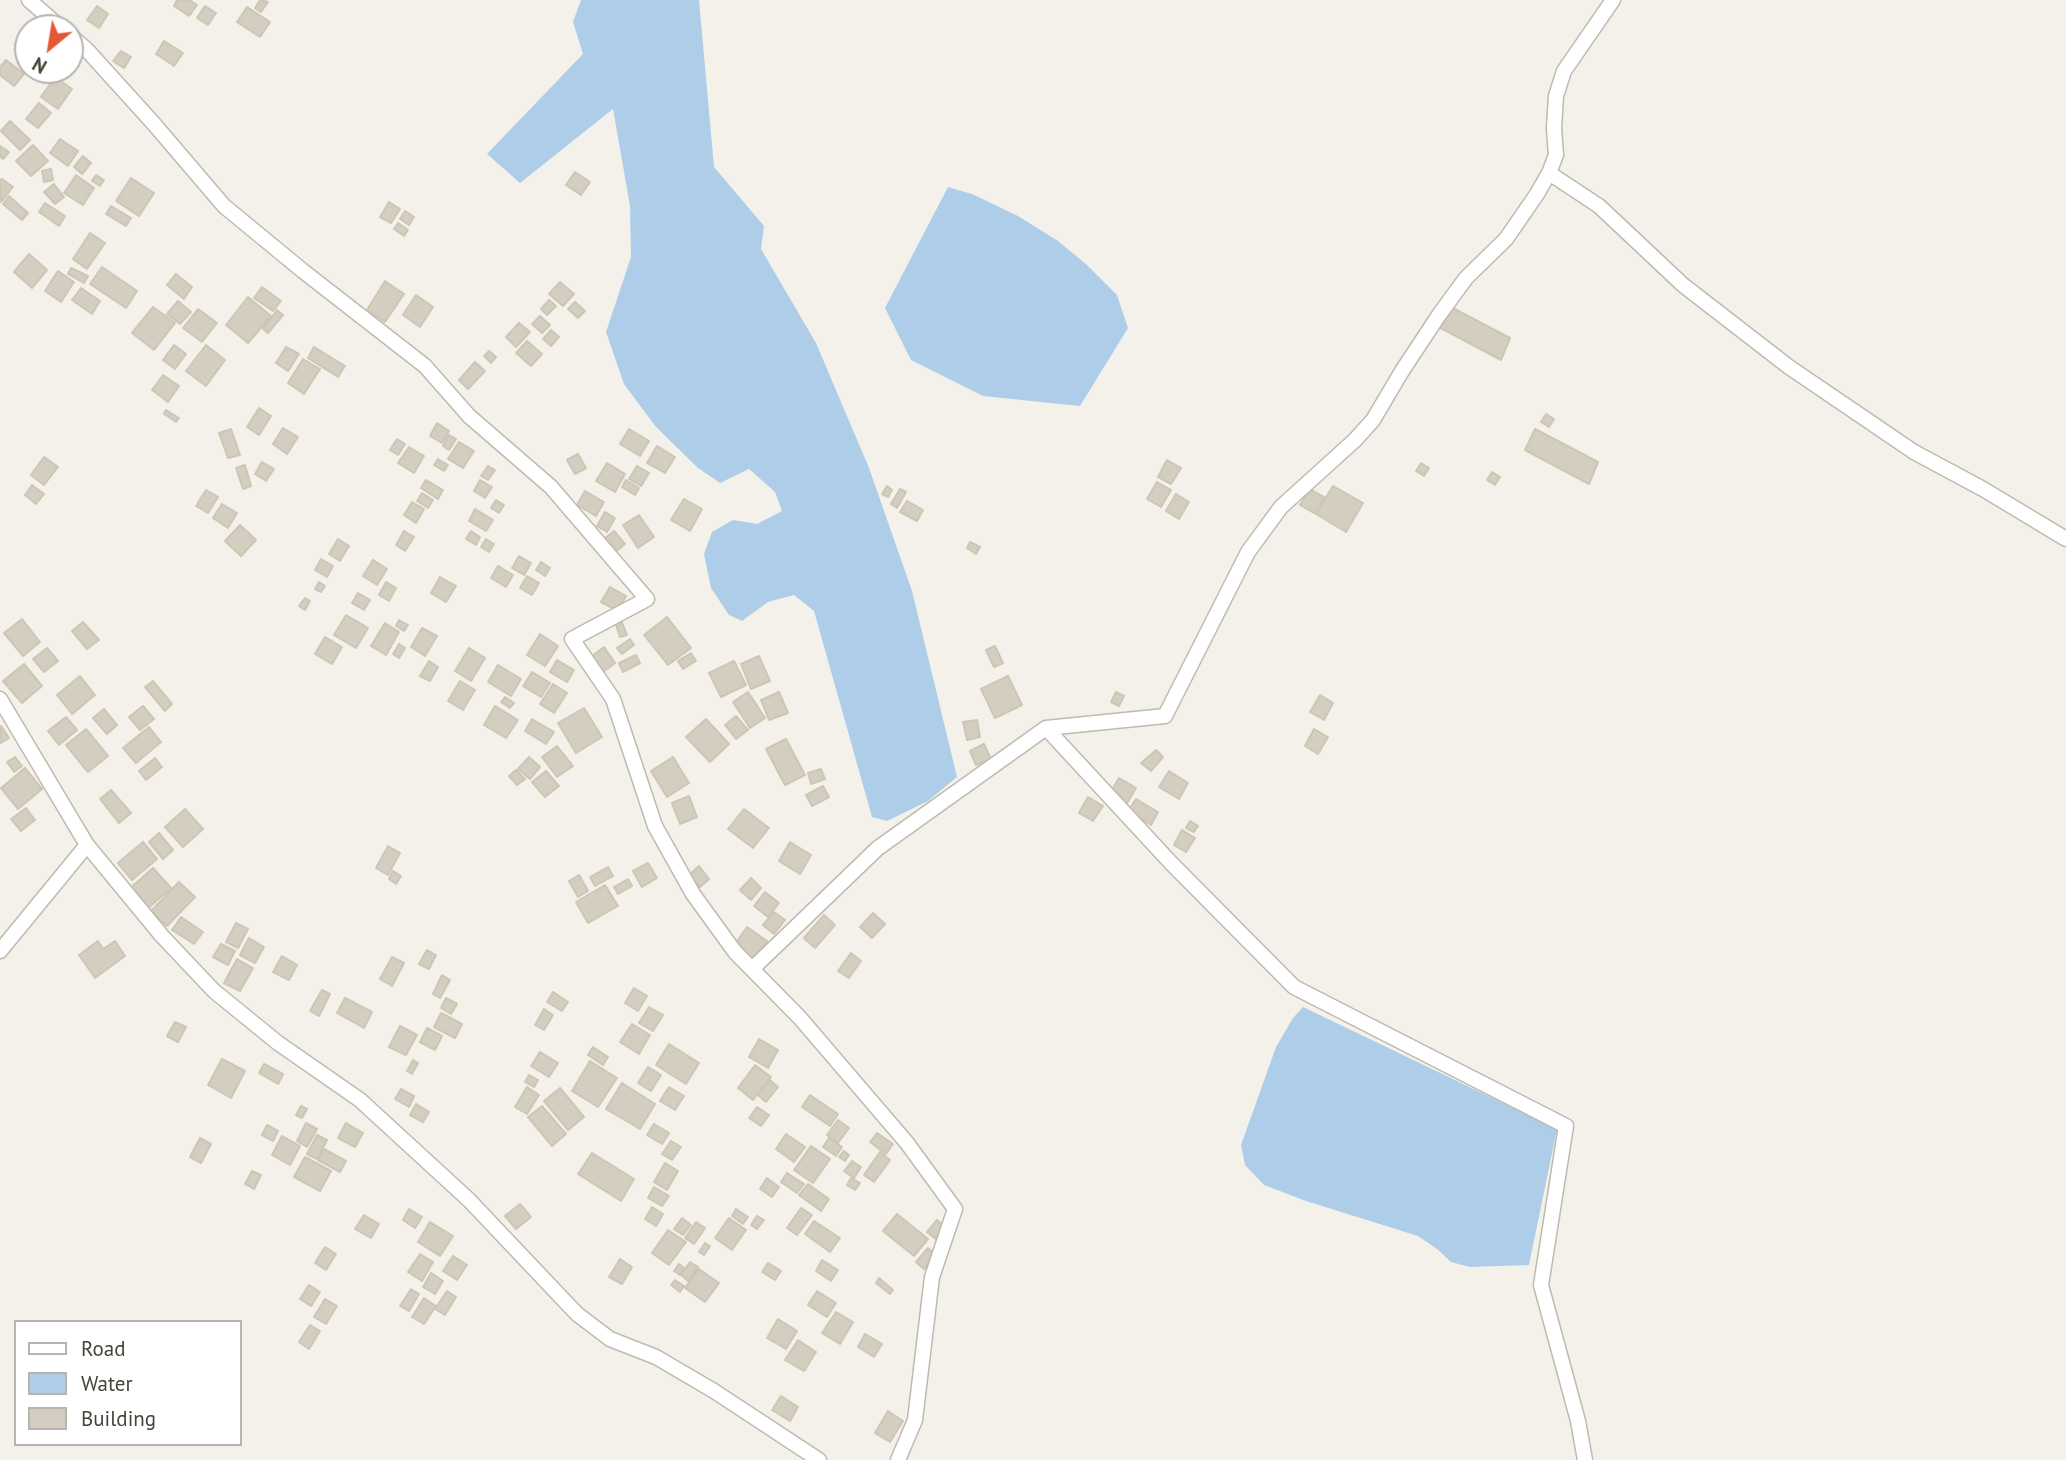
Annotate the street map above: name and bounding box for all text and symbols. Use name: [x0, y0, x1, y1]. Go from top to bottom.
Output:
north arrow: [14, 14, 84, 84]
text: N: [28, 52, 51, 79]
legend: [14, 1320, 242, 1446]
text: Road: [81, 1335, 125, 1362]
text: Water: [81, 1370, 133, 1397]
text: Building: [81, 1405, 156, 1432]

